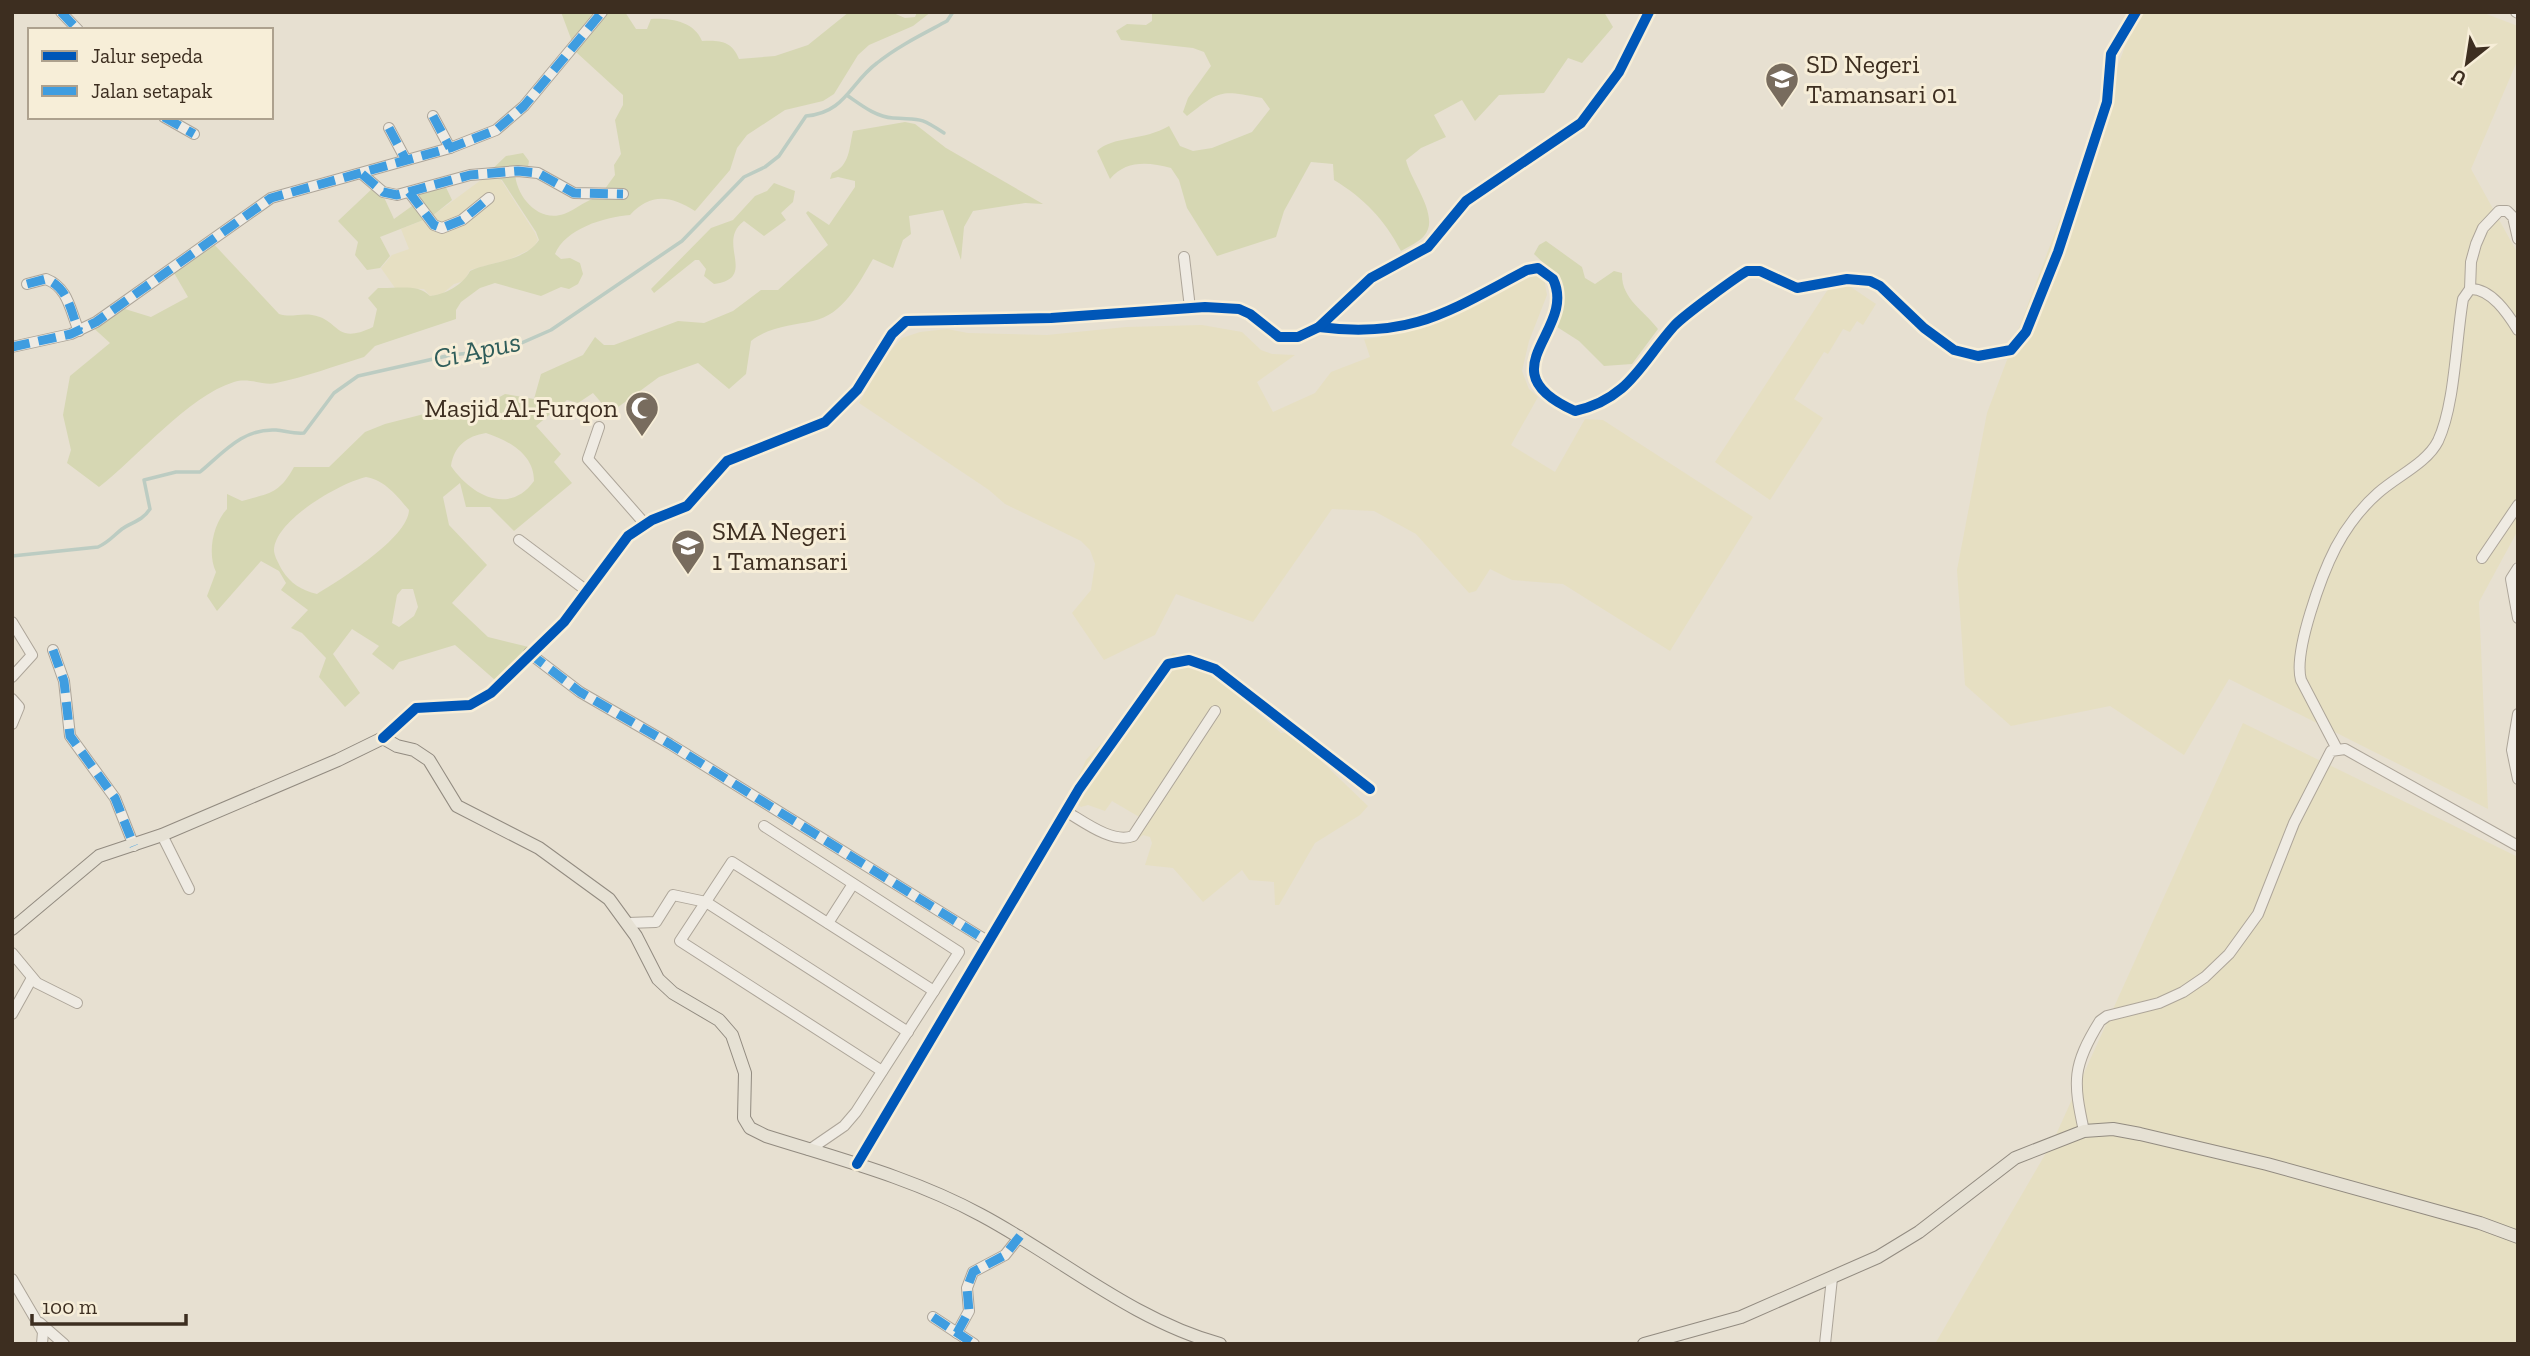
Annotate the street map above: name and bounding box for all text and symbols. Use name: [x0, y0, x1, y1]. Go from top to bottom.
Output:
legend: [28, 28, 273, 119]
north arrow: [2432, 28, 2502, 98]
text: Jalur sepeda: [91, 43, 203, 68]
place label: SD Negeri Tamansari 01: [1806, 48, 1957, 110]
school or university icon: SD Negeri Tamansari 01: [1763, 60, 1801, 109]
text: U: [2447, 64, 2470, 91]
text: Jalan setapak: [91, 78, 212, 103]
water label: Ci Apus: [430, 325, 524, 375]
mosque icon: Masjid Al-Furqon: [623, 389, 661, 438]
place label: Masjid Al-Furqon: [424, 392, 618, 424]
place label: SMA Negeri 1 Tamansari: [712, 515, 847, 577]
school or university icon: SMA Negeri 1 Tamansari: [669, 527, 707, 576]
scale bar: [32, 1282, 186, 1326]
text: 100 m: [42, 1294, 97, 1319]

